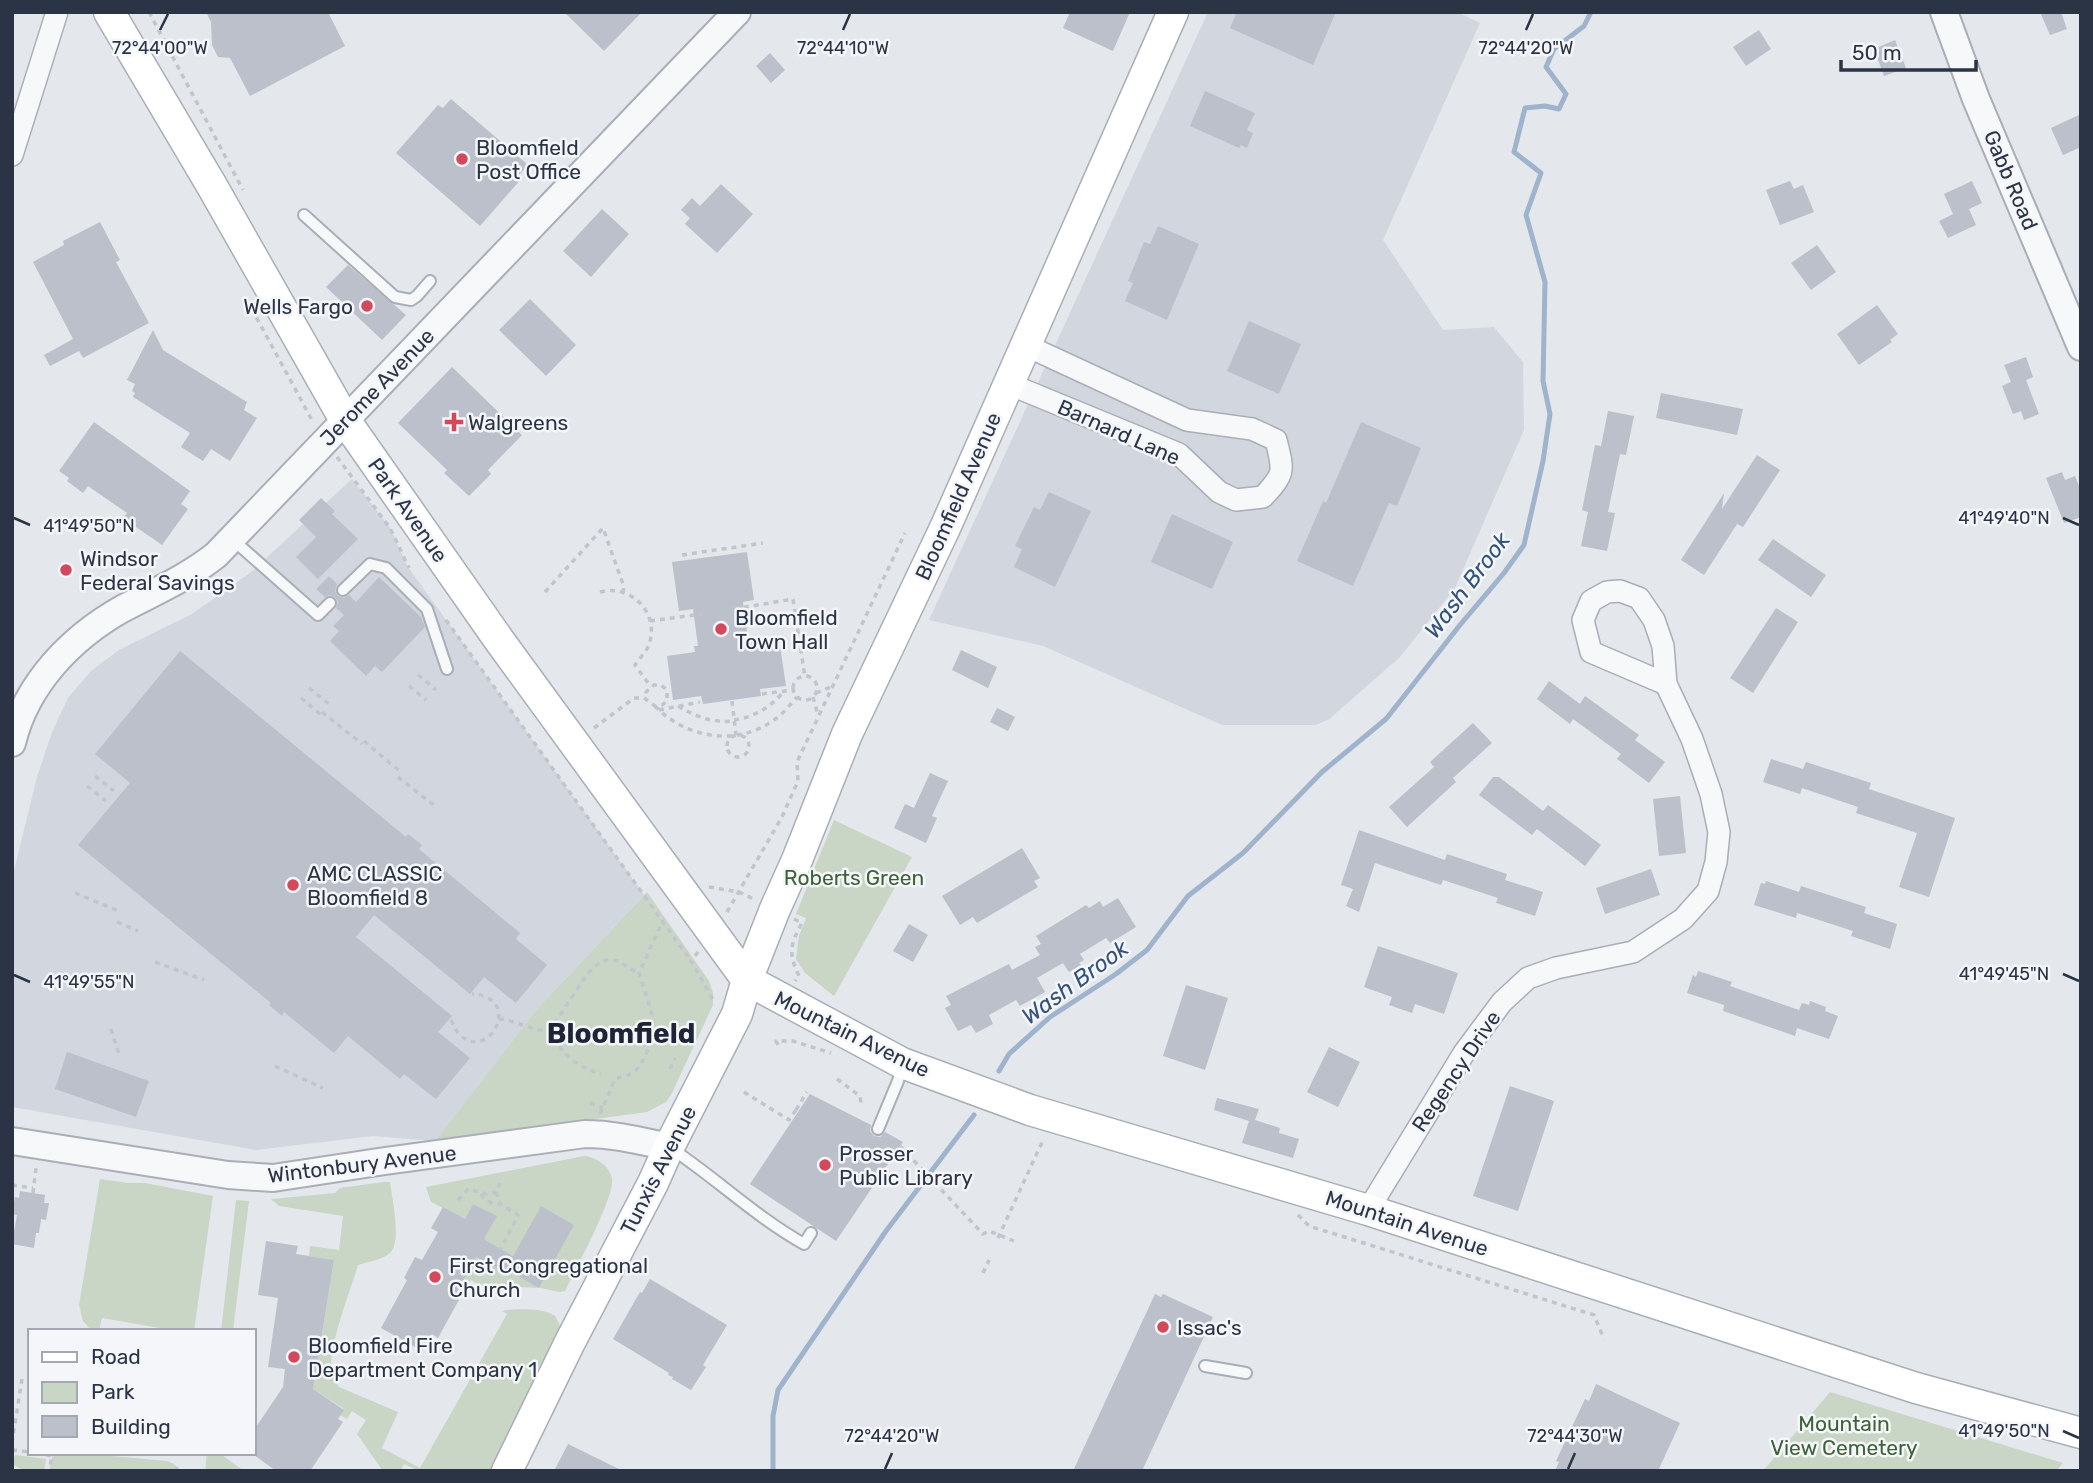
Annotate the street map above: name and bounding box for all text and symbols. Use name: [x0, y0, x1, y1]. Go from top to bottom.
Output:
scale bar: [1841, 28, 1976, 72]
text: 72°44'00"W: [112, 37, 208, 59]
text: 72°44'10"W: [797, 37, 889, 59]
text: 72°44'20"W: [1478, 37, 1574, 59]
text: 50 m: [1852, 40, 1902, 65]
street label: Gabb Road: [1979, 126, 2043, 234]
place label: Bloomfield Post Office: [476, 135, 581, 184]
marker: Bloomfield Post Office: [454, 151, 470, 167]
place label: Wells Fargo: [243, 294, 353, 319]
marker: Wells Fargo: [359, 298, 375, 314]
street label: Jerome Avenue: [315, 323, 439, 451]
street label: Barnard Lane: [1054, 394, 1184, 470]
street label: Bloomfield Avenue: [910, 408, 1006, 584]
place label: Walgreens: [468, 410, 568, 435]
marker: Walgreens: [446, 414, 462, 430]
street label: Park Avenue: [363, 453, 453, 567]
text: 41°49'40"N: [1958, 507, 2050, 529]
text: 41°49'50"N: [43, 515, 135, 537]
water label: Wash Brook: [1418, 526, 1517, 643]
place label: Windsor Federal Savings: [80, 546, 235, 595]
marker: Windsor Federal Savings: [58, 562, 74, 578]
place label: Bloomfield Town Hall: [735, 605, 838, 654]
marker: Bloomfield Town Hall: [713, 621, 729, 637]
place label: AMC CLASSIC Bloomfield 8: [307, 861, 442, 910]
park label: Roberts Green: [784, 865, 924, 890]
marker: AMC CLASSIC Bloomfield 8: [285, 877, 301, 893]
water label: Wash Brook: [1016, 933, 1135, 1030]
text: 41°49'45"N: [1959, 963, 2049, 985]
text: 41°49'55"N: [44, 971, 135, 993]
street label: Mountain Avenue: [770, 986, 934, 1082]
street label: Regency Drive: [1406, 1006, 1506, 1136]
district label: Bloomfield: [547, 1017, 695, 1050]
street label: Tunxis Avenue: [615, 1101, 701, 1239]
street label: Wintonbury Avenue: [266, 1140, 458, 1188]
place label: Prosser Public Library: [839, 1141, 973, 1190]
marker: Prosser Public Library: [817, 1157, 833, 1173]
street label: Mountain Avenue: [1322, 1185, 1492, 1261]
place label: First Congregational Church: [449, 1253, 648, 1302]
marker: First Congregational Church: [427, 1269, 443, 1285]
place label: Issac's: [1177, 1315, 1242, 1340]
marker: Issac's: [1155, 1319, 1171, 1335]
legend: [28, 1329, 256, 1455]
place label: Bloomfield Fire Department Company 1: [308, 1333, 537, 1382]
text: Road: [91, 1344, 141, 1369]
marker: Bloomfield Fire Department Company 1: [286, 1349, 302, 1365]
text: Park: [91, 1379, 135, 1404]
park label: Mountain View Cemetery: [1770, 1411, 1918, 1460]
text: Building: [91, 1414, 171, 1439]
text: 41°49'50"N: [1958, 1420, 2050, 1442]
text: 72°44'20"W: [844, 1425, 940, 1447]
text: 72°44'30"W: [1527, 1425, 1623, 1447]

